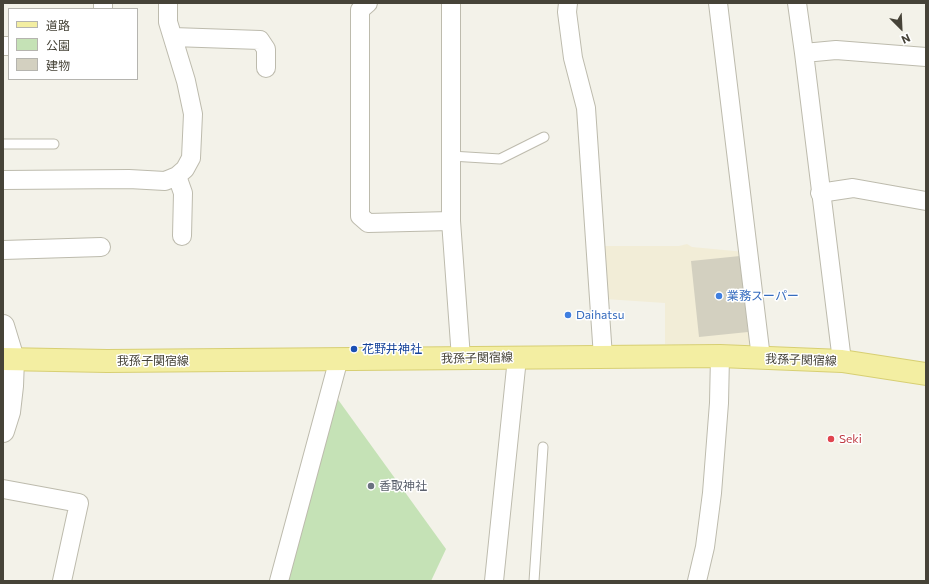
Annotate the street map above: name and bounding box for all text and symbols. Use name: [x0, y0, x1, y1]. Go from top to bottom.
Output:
legend: [8, 8, 138, 80]
north arrow: [881, 8, 921, 48]
text: 道路: [46, 18, 70, 32]
text: N: [900, 32, 913, 47]
text: 公園: [46, 38, 70, 52]
text: 建物: [46, 58, 70, 72]
place label: 業務スーパー: [727, 289, 799, 303]
marker: 業務スーパー: [714, 291, 724, 301]
place label: Daihatsu: [576, 308, 624, 322]
marker: Daihatsu: [563, 310, 573, 320]
place label: 花野井神社: [362, 342, 422, 356]
marker: 花野井神社: [349, 344, 359, 354]
street label: 我孫子関宿線: [441, 350, 513, 366]
street label: 我孫子関宿線: [765, 352, 837, 368]
street label: 我孫子関宿線: [117, 354, 189, 368]
place label: Seki: [839, 432, 862, 446]
marker: Seki: [826, 434, 836, 444]
place label: 香取神社: [379, 479, 427, 493]
marker: 香取神社: [366, 481, 376, 491]

